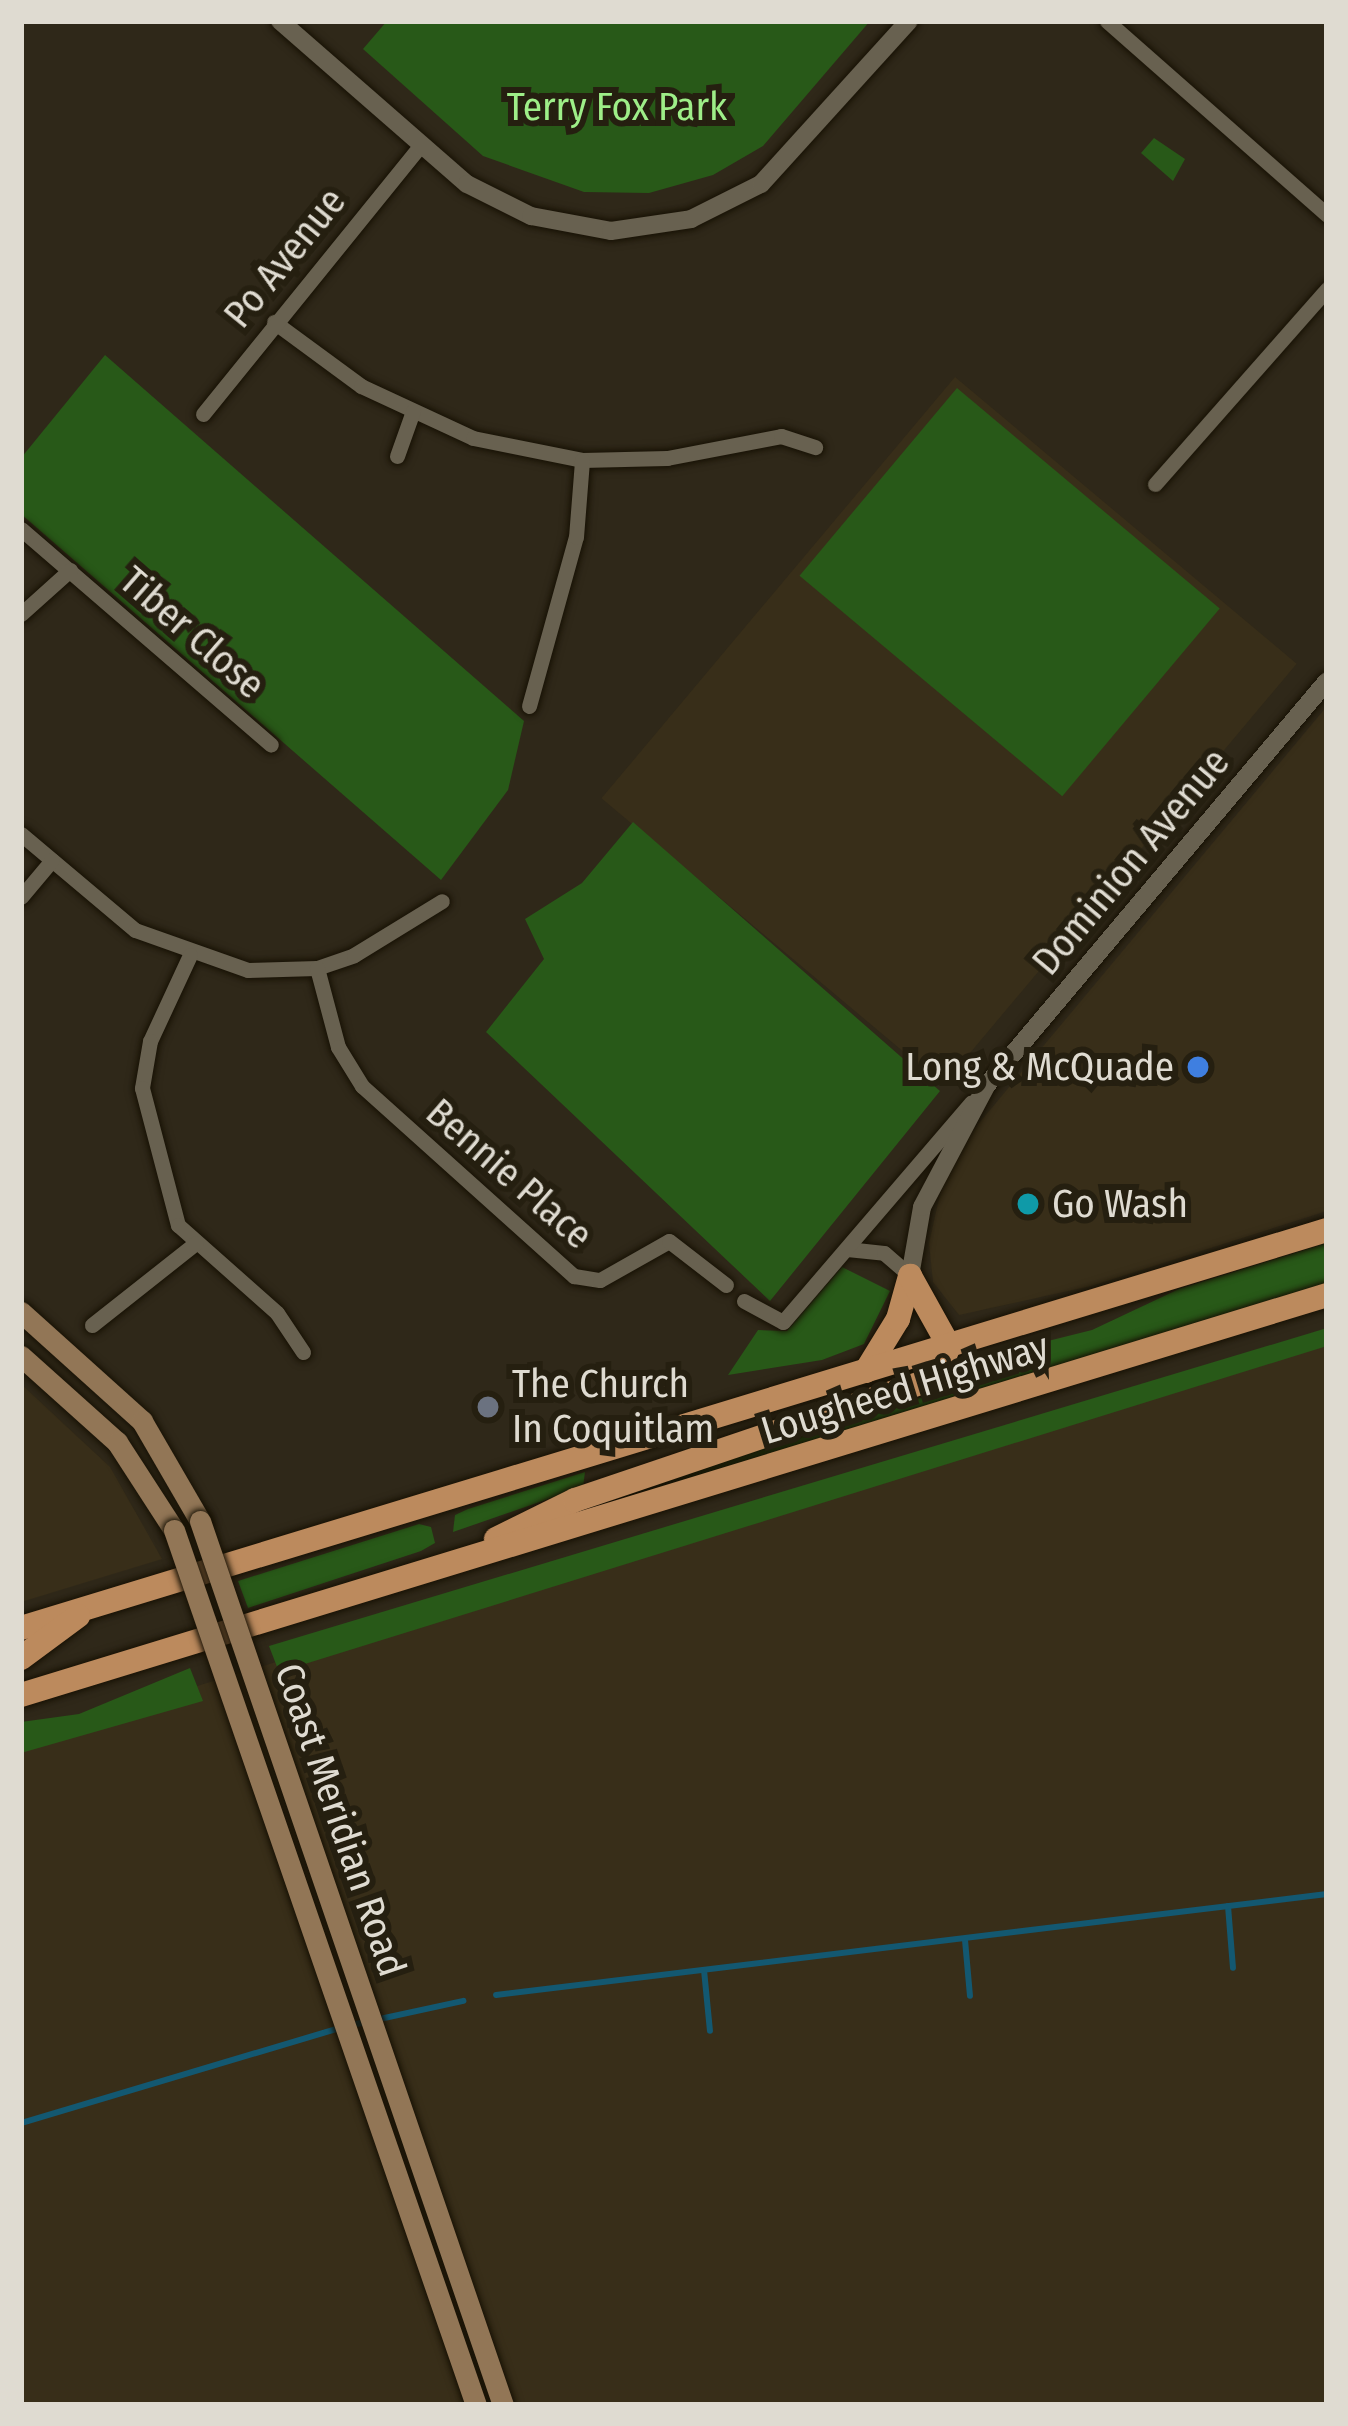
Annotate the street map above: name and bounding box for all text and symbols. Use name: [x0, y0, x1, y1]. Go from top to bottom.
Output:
park label: Terry Fox Park: [507, 84, 727, 130]
street label: Po Avenue: [215, 179, 355, 337]
street label: Tiber Close: [110, 557, 274, 709]
street label: Dominion Avenue: [1023, 739, 1239, 985]
place label: Long & McQuade: [905, 1044, 1174, 1090]
marker: Long & McQuade: [1185, 1054, 1211, 1080]
street label: Bennie Place: [417, 1089, 601, 1259]
place label: Go Wash: [1052, 1181, 1188, 1227]
marker: Go Wash: [1015, 1191, 1041, 1217]
street label: Lougheed Highway: [756, 1323, 1054, 1455]
place label: The Church In Coquitlam: [512, 1362, 714, 1453]
marker: The Church In Coquitlam: [475, 1394, 501, 1420]
street label: Coast Meridian Road: [265, 1658, 415, 1982]

